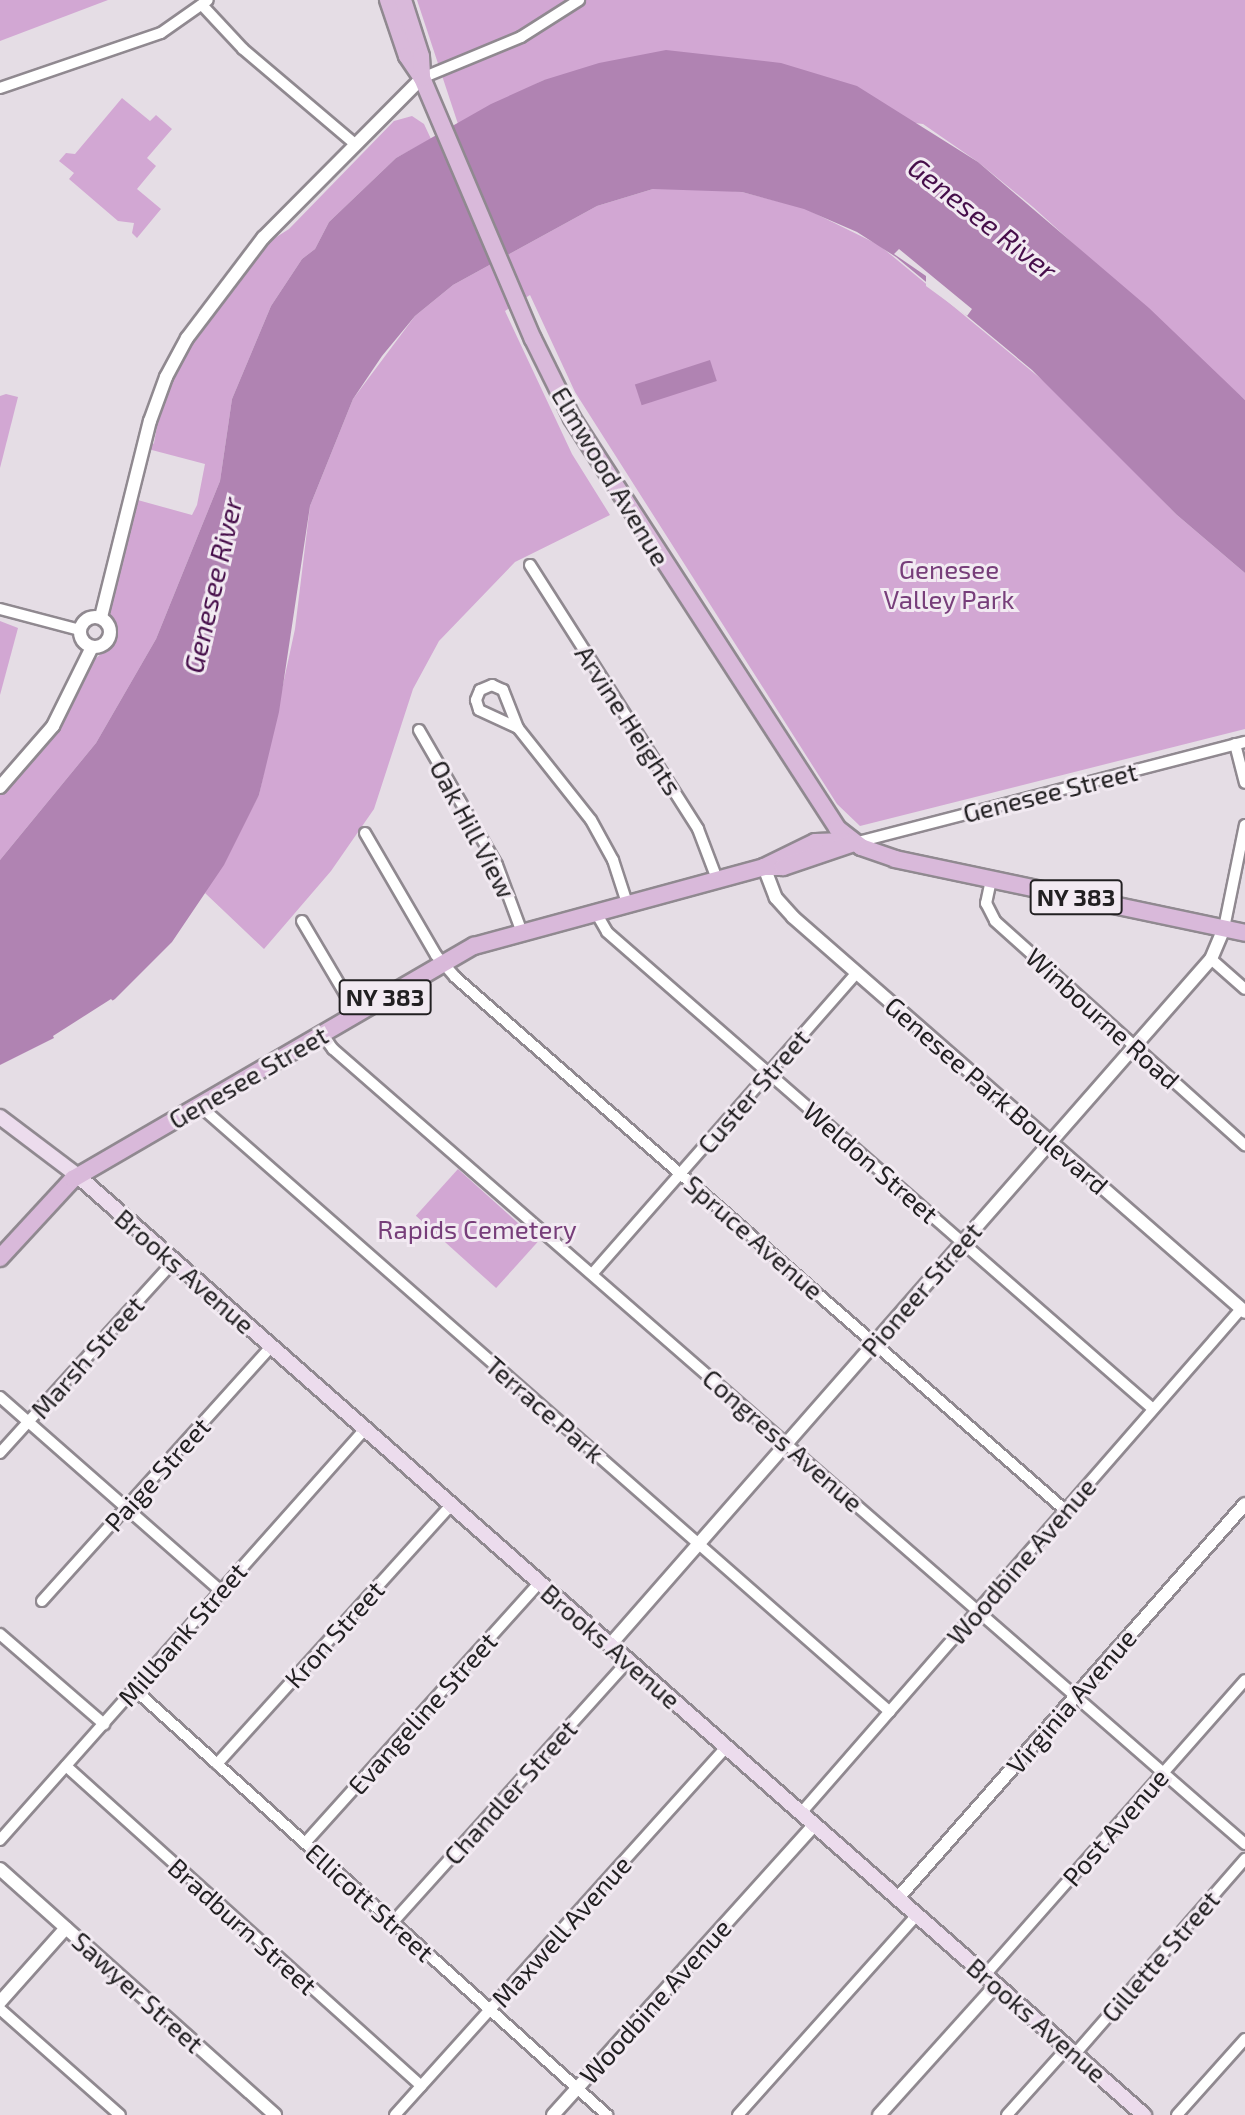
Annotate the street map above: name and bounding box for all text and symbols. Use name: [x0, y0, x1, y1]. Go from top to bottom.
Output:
water label: Genesee River: [902, 150, 1064, 286]
street label: Elmwood Avenue: [545, 381, 677, 571]
water label: Genesee River: [175, 494, 249, 676]
park label: Genesee Valley Park: [883, 553, 1015, 614]
street label: Arvine Heights: [569, 639, 689, 801]
street label: Oak Hill View: [423, 754, 523, 904]
street label: Genesee Street: [960, 755, 1140, 829]
road number: NY 383: [1029, 876, 1123, 917]
street label: Winbourne Road: [1020, 941, 1186, 1095]
road number: NY 383: [338, 976, 432, 1017]
street label: Genesee Park Boulevard: [879, 990, 1115, 1200]
street label: Genesee Street: [163, 1019, 333, 1135]
street label: Custer Street: [690, 1022, 816, 1160]
street label: Weldon Street: [797, 1095, 945, 1229]
street label: Spruce Avenue: [678, 1168, 830, 1306]
street label: Brooks Avenue: [109, 1202, 261, 1340]
park label: Rapids Cemetery: [377, 1213, 577, 1245]
street label: Pioneer Street: [854, 1215, 988, 1363]
street label: Marsh Street: [24, 1289, 150, 1425]
street label: Terrace Park: [479, 1349, 611, 1469]
street label: Congress Avenue: [696, 1362, 870, 1518]
street label: Paige Street: [98, 1411, 216, 1537]
street label: Woodbine Avenue: [940, 1471, 1102, 1651]
street label: Millbank Street: [111, 1556, 253, 1712]
street label: Kron Street: [278, 1574, 390, 1694]
street label: Brooks Avenue: [535, 1577, 687, 1715]
street label: Virginia Avenue: [999, 1622, 1143, 1780]
street label: Evangeline Street: [341, 1626, 503, 1800]
street label: Chandler Street: [437, 1713, 583, 1871]
street label: Post Avenue: [1055, 1762, 1175, 1892]
street label: Ellicott Street: [300, 1836, 440, 1968]
street label: Maxwell Avenue: [484, 1848, 638, 2014]
street label: Bradburn Street: [162, 1851, 324, 2001]
street label: Gillette Street: [1094, 1884, 1226, 2028]
street label: Woodbine Avenue: [573, 1912, 737, 2090]
street label: Sawyer Street: [66, 1925, 210, 2059]
street label: Brooks Avenue: [961, 1951, 1113, 2089]

